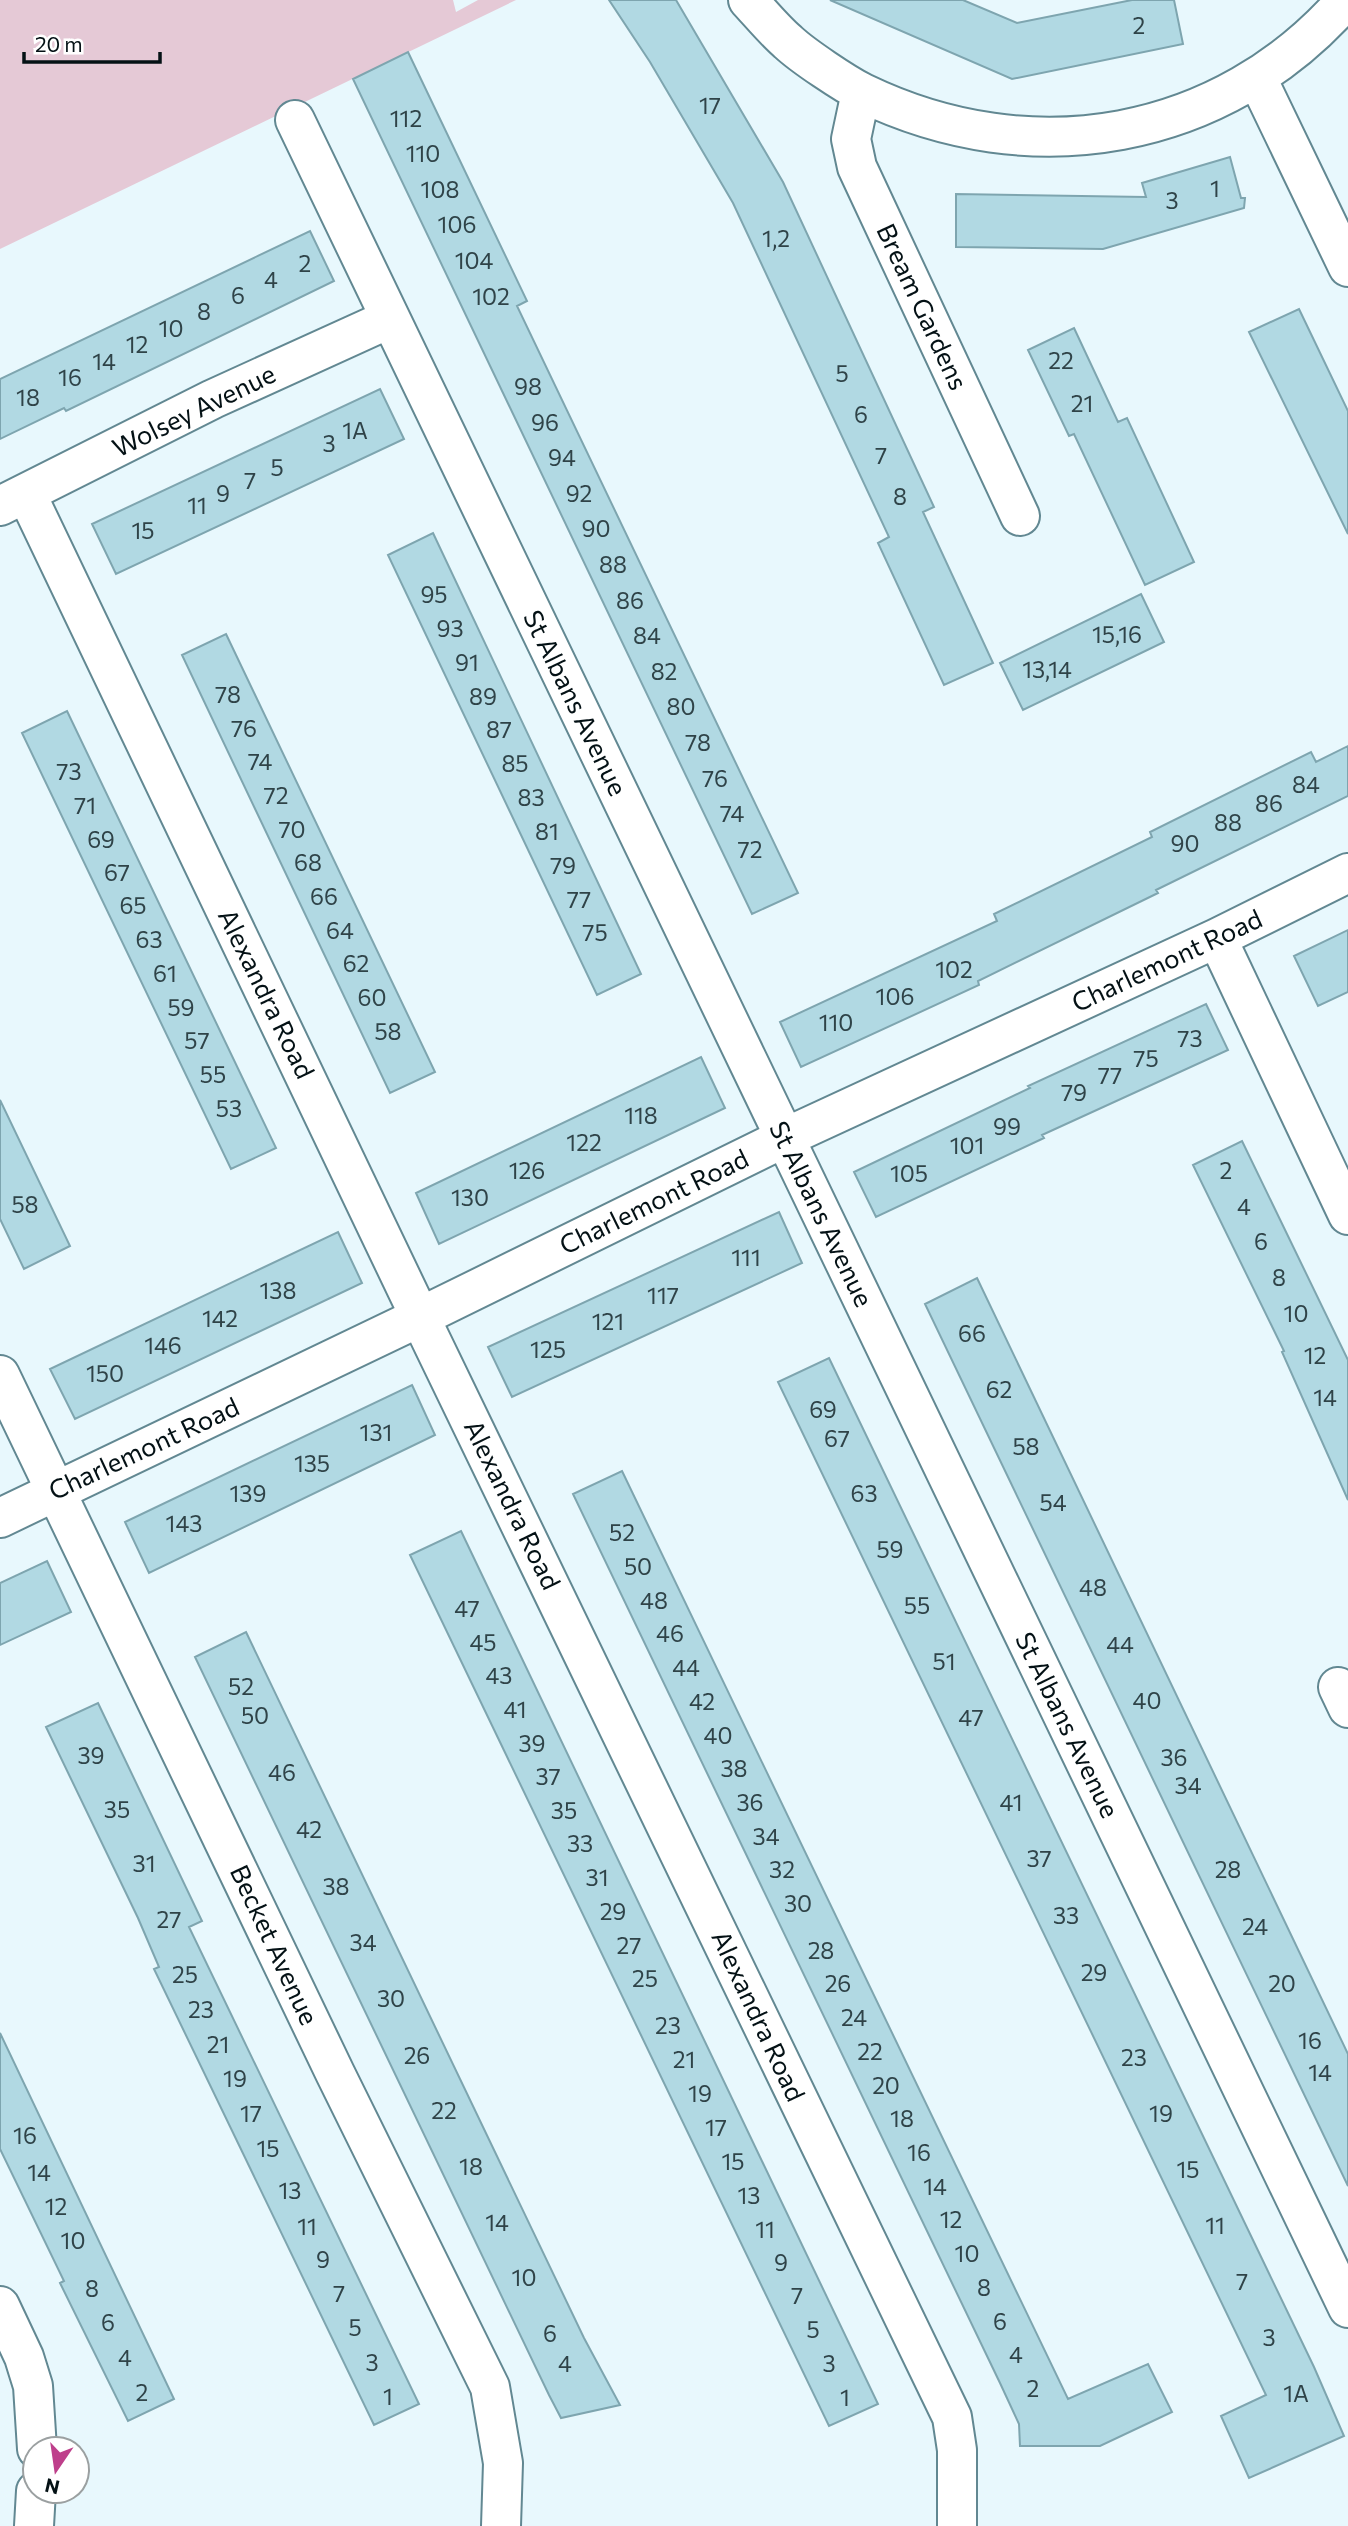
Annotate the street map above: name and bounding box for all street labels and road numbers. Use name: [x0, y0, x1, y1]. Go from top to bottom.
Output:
street label: Bream Gardens: [871, 218, 975, 394]
street label: Wolsey Avenue: [107, 357, 280, 462]
street label: St Albans Avenue: [518, 605, 635, 800]
street label: Charlemont Road: [1066, 902, 1266, 1017]
street label: Alexandra Road: [213, 903, 322, 1083]
street label: St Albans Avenue: [764, 1116, 881, 1311]
street label: Charlemont Road: [554, 1141, 753, 1260]
street label: Charlemont Road: [43, 1390, 243, 1505]
street label: Alexandra Road: [459, 1414, 568, 1594]
street label: St Albans Avenue: [1010, 1627, 1127, 1822]
street label: Becket Avenue: [225, 1860, 326, 2029]
street label: Alexandra Road: [706, 1925, 813, 2106]

